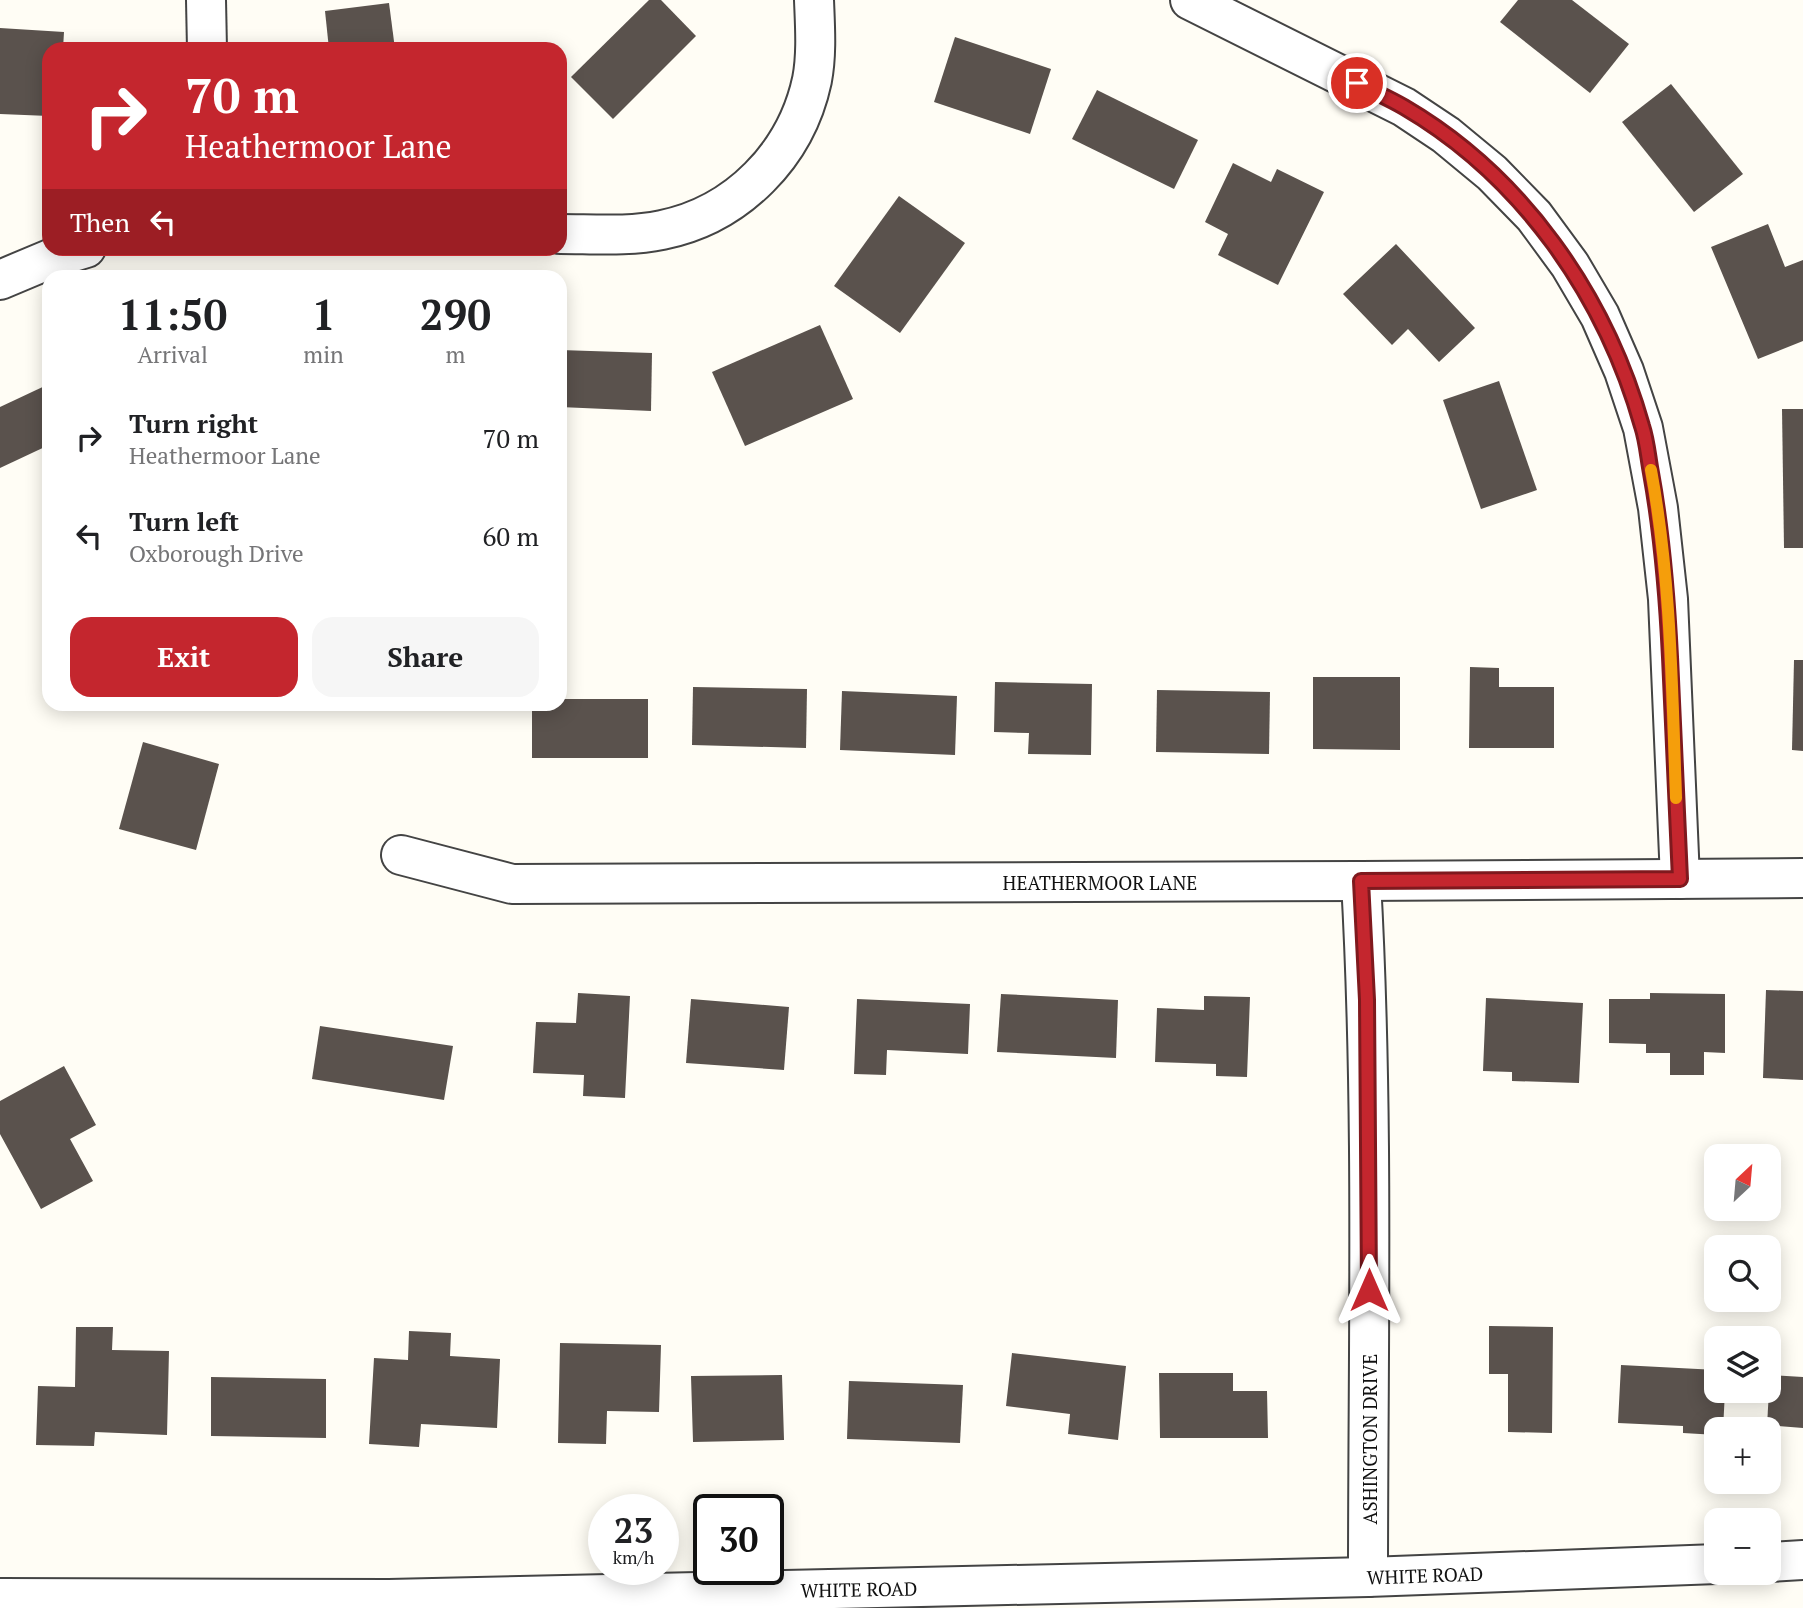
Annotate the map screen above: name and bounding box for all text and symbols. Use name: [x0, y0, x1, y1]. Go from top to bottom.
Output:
pin: [1327, 53, 1387, 113]
text: 70 m: [185, 62, 299, 127]
icon: arrive: [1338, 64, 1376, 102]
icon: right: [70, 70, 161, 161]
text: Heathermoor Lane: [185, 125, 452, 167]
icon: left: [144, 203, 182, 241]
text: Then: [70, 205, 130, 239]
text: 11:50: [118, 286, 227, 342]
text: 1: [312, 286, 335, 342]
text: 290: [420, 286, 491, 342]
text: Arrival: [137, 339, 208, 370]
text: min: [303, 339, 344, 370]
text: m: [445, 339, 465, 370]
text: Turn right: [129, 406, 258, 440]
icon: right: [70, 419, 108, 457]
text: 70 m: [483, 421, 539, 455]
text: Heathermoor Lane: [129, 440, 321, 471]
text: Turn left: [129, 504, 239, 538]
icon: left: [70, 517, 108, 555]
text: 60 m: [483, 519, 539, 553]
text: Oxborough Drive: [129, 538, 304, 569]
button: Exit: [70, 617, 298, 697]
button: Share: [312, 617, 539, 697]
street label: HEATHERMOOR LANE: [1003, 870, 1197, 895]
north arrow: [1704, 1144, 1782, 1222]
map controls: [1704, 1144, 1781, 1585]
button: search: [1704, 1235, 1781, 1312]
position arrow: [1332, 1253, 1406, 1327]
button: layers: [1704, 1326, 1781, 1403]
street label: ASHINGTON DRIVE: [1357, 1354, 1382, 1524]
button: +: [1704, 1417, 1781, 1494]
speed limit sign: 30: [693, 1494, 784, 1585]
text: 23: [614, 1507, 653, 1553]
button: −: [1704, 1508, 1781, 1585]
text: km/h: [613, 1545, 654, 1569]
street label: WHITE ROAD: [1366, 1560, 1484, 1590]
street label: WHITE ROAD: [800, 1575, 918, 1603]

